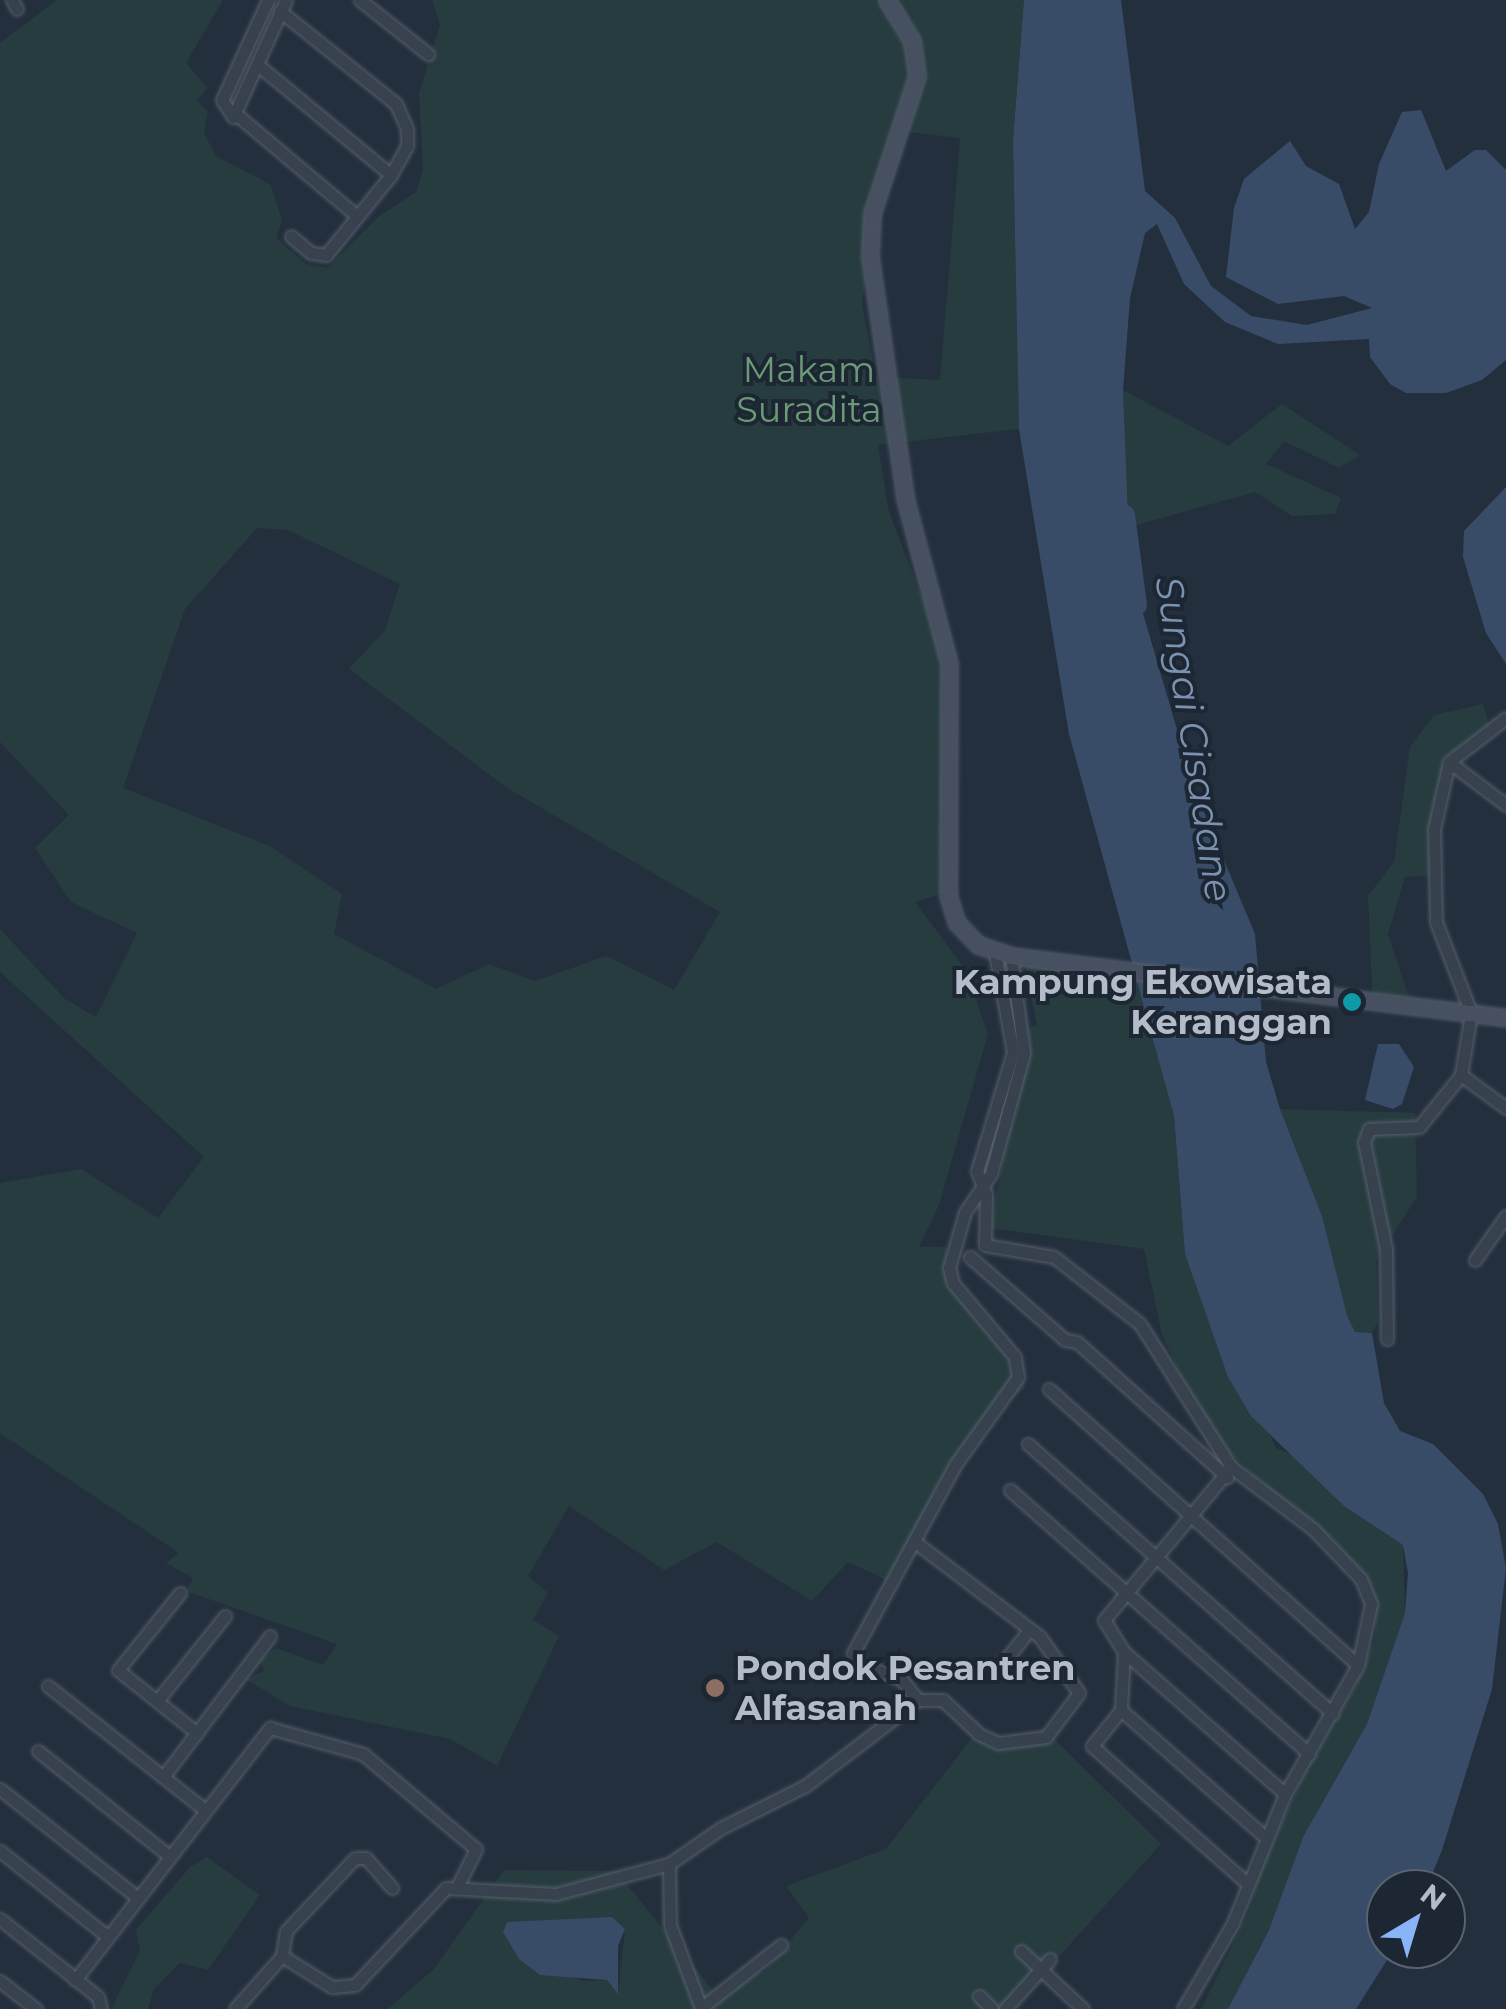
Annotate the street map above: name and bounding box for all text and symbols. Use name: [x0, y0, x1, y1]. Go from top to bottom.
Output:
park label: Makam Suradita: [736, 349, 882, 431]
water label: Sungai Cisadane: [1146, 573, 1242, 905]
place label: Kampung Ekowisata Keranggan: [954, 961, 1332, 1043]
marker: Kampung Ekowisata Keranggan: [1341, 991, 1363, 1013]
place label: Pondok Pesantren Alfasanah: [735, 1647, 1075, 1729]
marker: Pondok Pesantren Alfasanah: [704, 1677, 726, 1699]
north arrow: [1366, 1869, 1466, 1969]
text: N: [1414, 1877, 1453, 1917]

